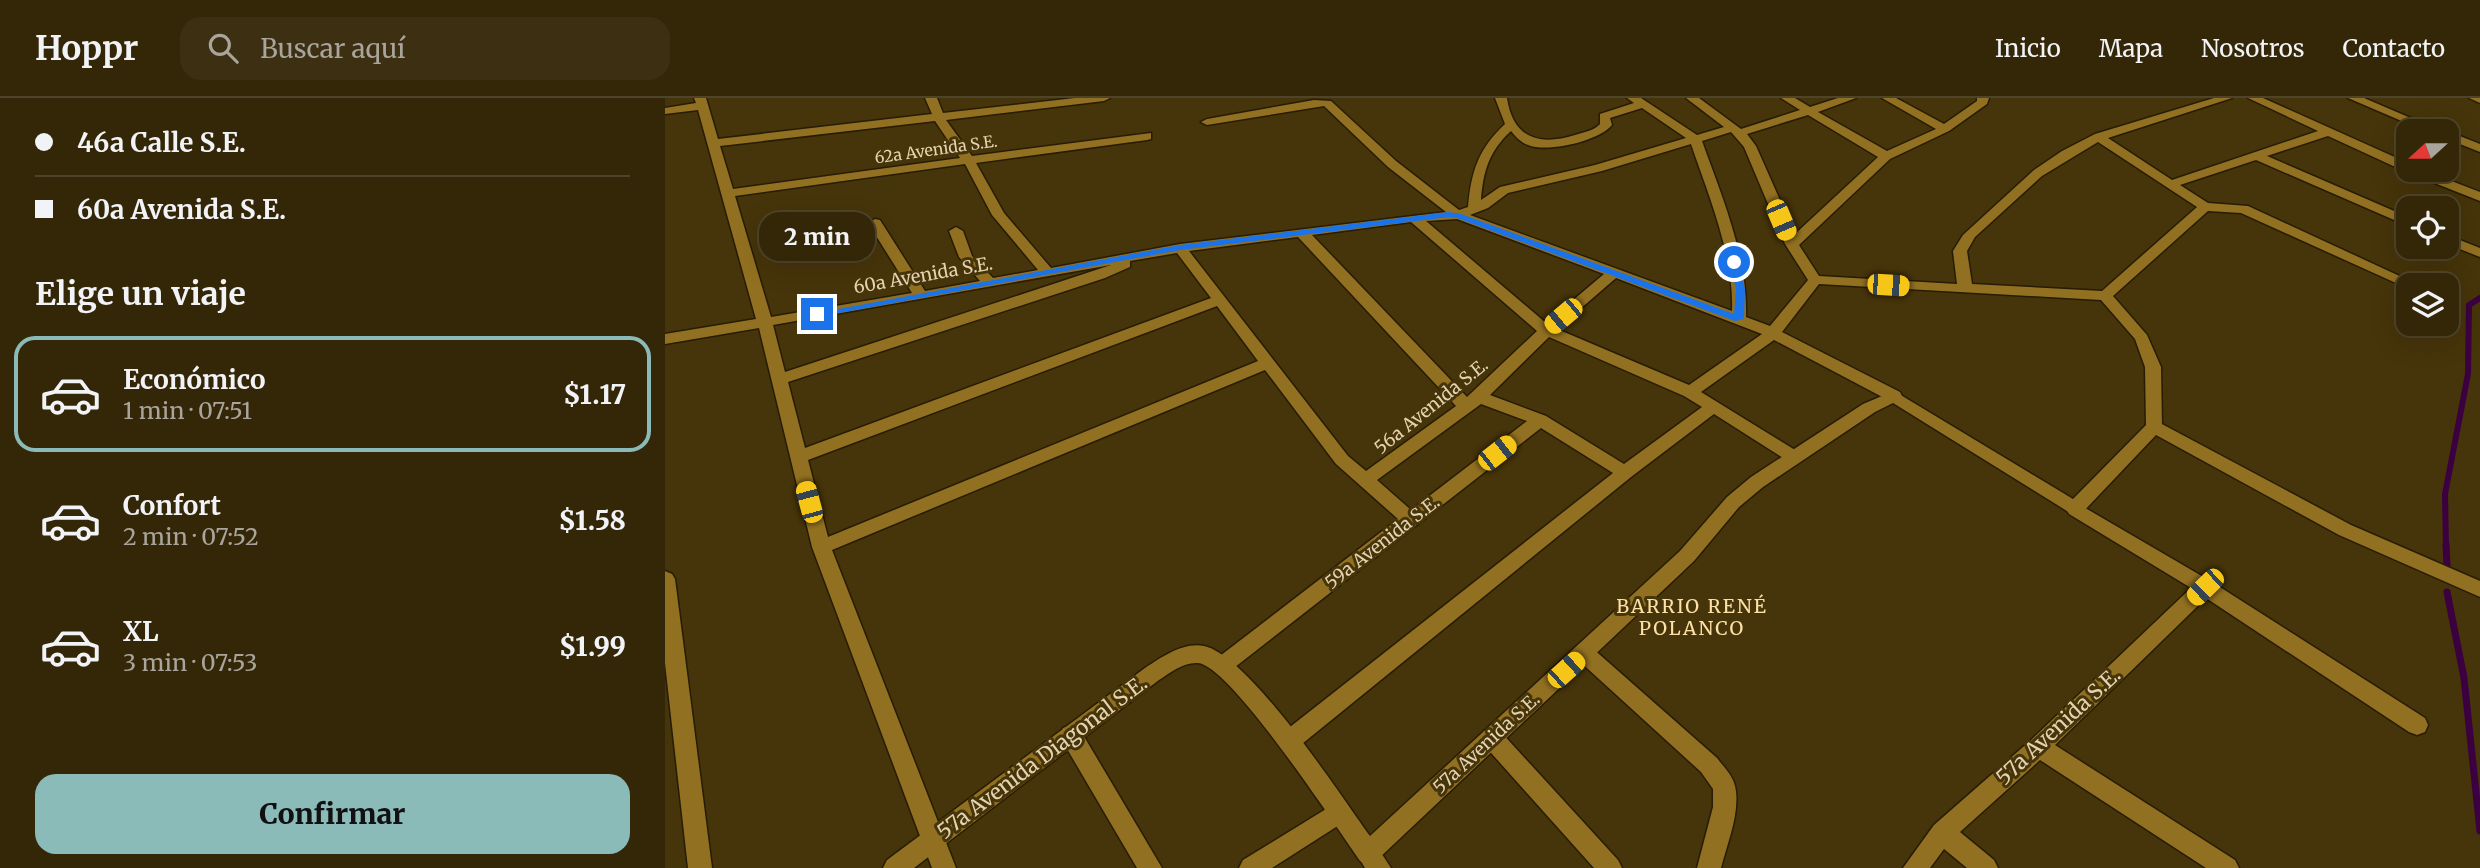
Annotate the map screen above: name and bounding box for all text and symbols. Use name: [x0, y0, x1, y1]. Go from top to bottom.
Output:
search box: [180, 17, 670, 80]
text: Hoppr: [35, 28, 138, 69]
icon: search: [204, 29, 242, 67]
text: Buscar aquí: [260, 32, 406, 65]
text: Inicio: [1995, 33, 2061, 64]
text: Mapa: [2099, 33, 2163, 64]
text: Nosotros: [2201, 33, 2305, 64]
text: Contacto: [2343, 33, 2445, 64]
north arrow: [2396, 119, 2459, 182]
map controls: [2396, 119, 2459, 336]
text: 46a Calle S.E.: [77, 126, 246, 159]
street label: 62a Avenida S.E.: [873, 130, 999, 168]
text: 60a Avenida S.E.: [77, 193, 286, 226]
button: locate: [2396, 196, 2459, 259]
car: [1764, 197, 1799, 243]
callout: 2 min: [759, 212, 875, 262]
text: 2 min: [784, 222, 850, 251]
route start: [1718, 246, 1750, 278]
street label: 60a Avenida S.E.: [852, 251, 994, 299]
car: [1867, 273, 1910, 297]
button: layers: [2396, 273, 2459, 336]
text: Elige un viaje: [35, 274, 246, 314]
car: [1541, 294, 1586, 338]
route end: [801, 298, 833, 330]
street label: 56a Avenida S.E.: [1369, 353, 1493, 459]
icon: car: [39, 363, 102, 426]
text: Económico: [123, 363, 266, 396]
text: $1.17: [563, 378, 626, 411]
text: 1 min · 07:51: [123, 396, 252, 425]
car: [1474, 432, 1521, 474]
car: [794, 479, 825, 525]
icon: car: [39, 489, 102, 552]
text: Confort: [123, 489, 221, 522]
street label: 59a Avenida S.E.: [1320, 490, 1444, 594]
text: $1.58: [559, 504, 626, 537]
text: 2 min · 07:52: [123, 522, 259, 551]
car: [2183, 565, 2228, 609]
district label: BARRIO RENÉ POLANCO: [1616, 594, 1768, 640]
icon: car: [39, 615, 102, 678]
text: XL: [123, 615, 159, 648]
text: $1.99: [559, 630, 626, 663]
text: 3 min · 07:53: [123, 648, 258, 677]
car: [1544, 648, 1589, 692]
street label: 57a Avenida S.E.: [1990, 661, 2126, 791]
street label: 57a Avenida Diagonal S.E.: [932, 669, 1152, 845]
street label: 57a Avenida S.E.: [1428, 688, 1544, 798]
button: Confirmar: [35, 774, 630, 854]

